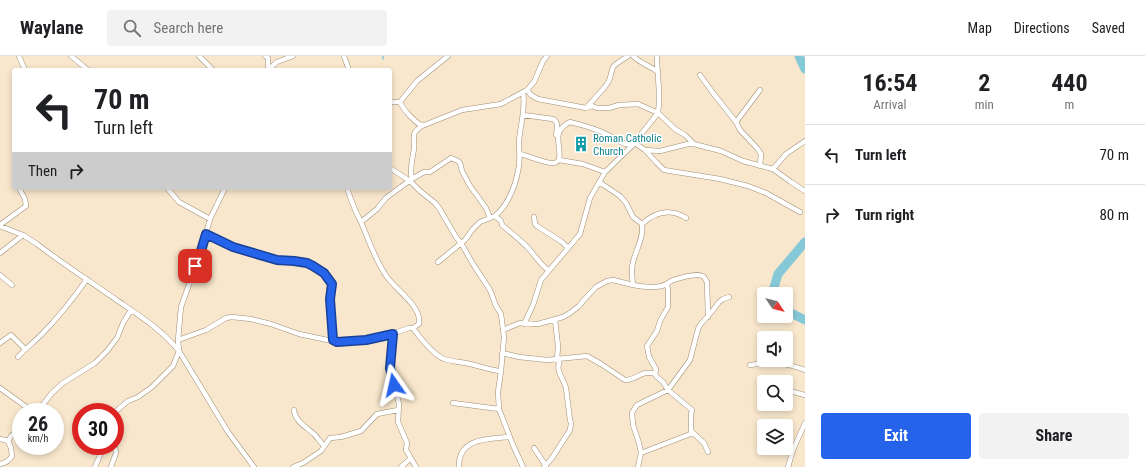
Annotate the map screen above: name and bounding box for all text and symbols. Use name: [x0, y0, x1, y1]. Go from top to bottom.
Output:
search box: [107, 10, 387, 46]
text: Waylane: [20, 16, 83, 39]
icon: search: [121, 17, 143, 39]
text: Search here: [153, 19, 223, 37]
text: Map: [968, 20, 992, 36]
text: Directions: [1014, 20, 1070, 36]
text: Saved: [1092, 20, 1125, 36]
text: 16:54: [862, 69, 917, 97]
text: 2: [978, 69, 990, 97]
text: 440: [1051, 69, 1088, 97]
text: 70 m: [94, 83, 150, 116]
icon: left: [28, 84, 80, 136]
text: Arrival: [873, 97, 906, 112]
text: min: [975, 97, 994, 112]
text: m: [1065, 97, 1074, 112]
text: Turn left: [94, 117, 153, 138]
place label: Roman Catholic Church: [593, 132, 662, 158]
building icon: Roman Catholic Church: [572, 135, 590, 153]
icon: left: [821, 144, 843, 166]
text: Turn left: [855, 146, 906, 164]
text: 70 m: [1099, 146, 1129, 164]
icon: right: [65, 160, 87, 182]
text: Then: [28, 162, 57, 180]
icon: right: [821, 204, 843, 226]
text: Turn right: [855, 206, 914, 224]
text: 80 m: [1099, 206, 1129, 224]
pin: [178, 249, 212, 283]
icon: arrive: [184, 255, 206, 277]
north arrow: [757, 287, 793, 323]
map controls: [757, 287, 793, 455]
button: sound: [757, 331, 793, 367]
position arrow: [373, 364, 415, 406]
button: search: [757, 375, 793, 411]
speed limit sign: 30: [72, 403, 124, 455]
text: 26: [28, 412, 48, 436]
button: Exit: [821, 413, 971, 459]
button: Share: [979, 413, 1129, 459]
button: layers: [757, 419, 793, 455]
text: km/h: [28, 433, 48, 444]

